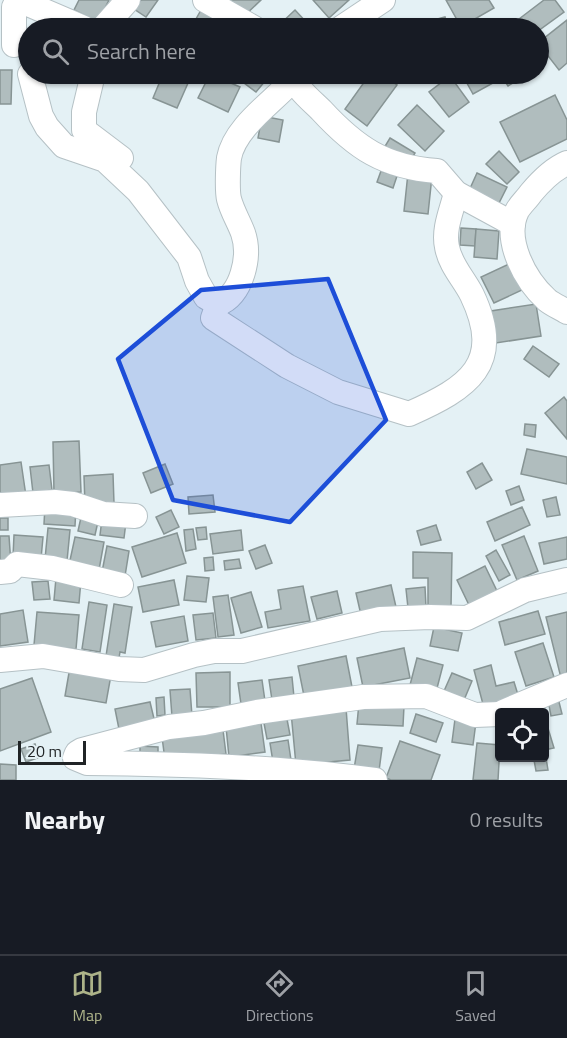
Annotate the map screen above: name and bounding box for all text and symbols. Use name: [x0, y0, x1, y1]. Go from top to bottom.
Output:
search box: [18, 18, 549, 84]
text: Search here: [87, 34, 196, 68]
icon: search: [39, 35, 72, 68]
map controls: [495, 708, 549, 762]
button: locate: [495, 708, 549, 762]
scale bar: [18, 738, 86, 766]
text: 20 m: [27, 739, 62, 763]
text: Nearby: [24, 800, 105, 839]
text: 0 results: [470, 804, 543, 835]
tab: Map: [71, 967, 104, 1027]
tab: Directions: [246, 967, 314, 1027]
tab: Saved: [455, 967, 496, 1027]

